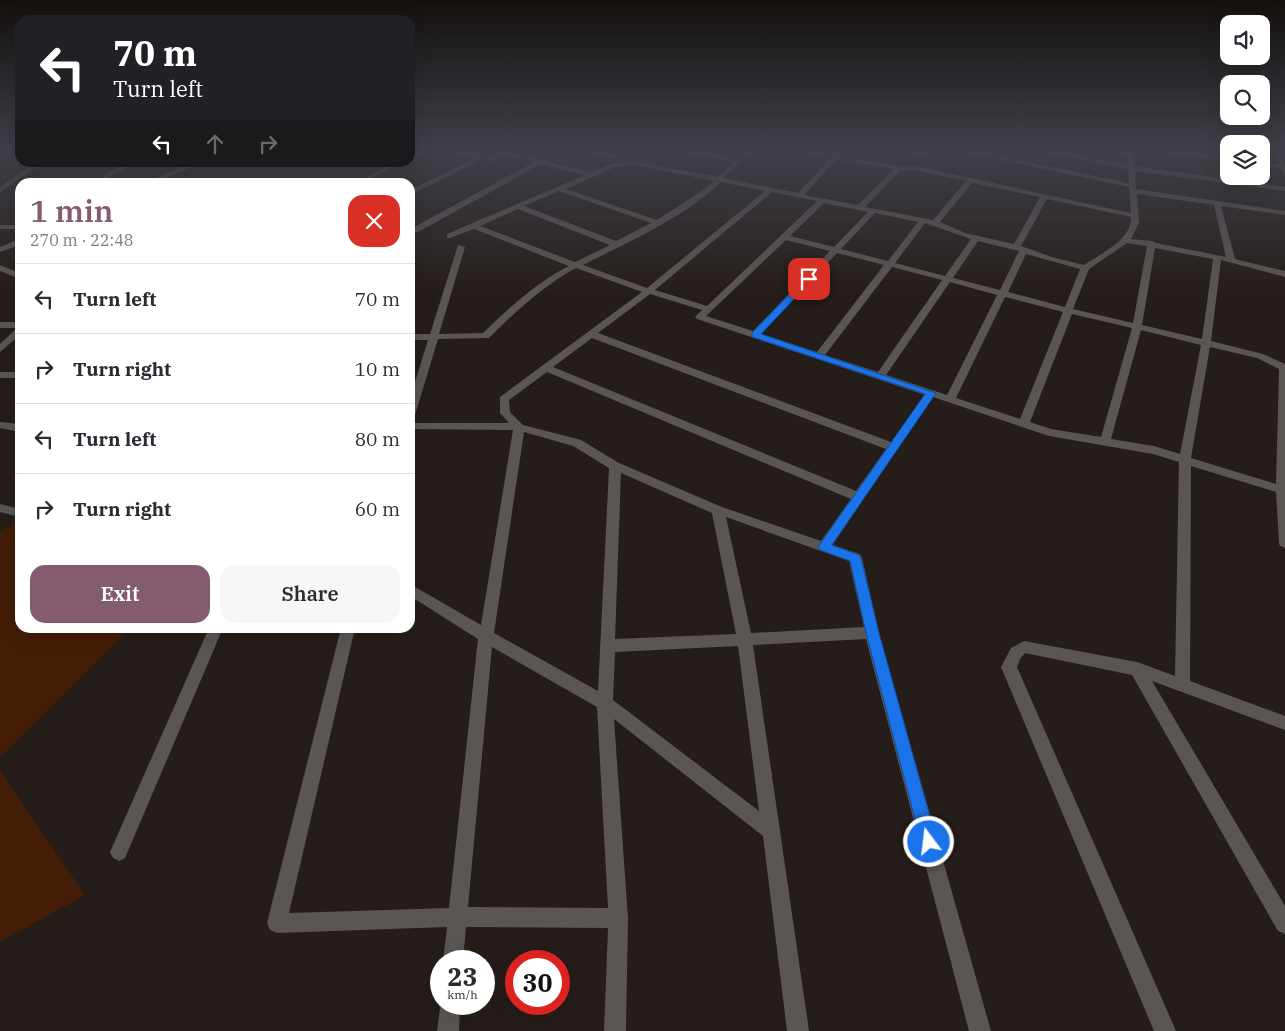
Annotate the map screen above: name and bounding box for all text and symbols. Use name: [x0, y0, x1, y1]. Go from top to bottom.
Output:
map controls: [1220, 15, 1270, 185]
button: sound: [1220, 15, 1270, 65]
text: 70 m: [113, 30, 197, 76]
icon: left: [30, 35, 95, 100]
text: Turn left: [113, 74, 203, 103]
button: search: [1220, 75, 1270, 125]
icon: left: [148, 130, 176, 158]
icon: ahead: [201, 130, 229, 158]
icon: right: [254, 130, 282, 158]
button: layers: [1220, 135, 1270, 185]
text: 1 min: [30, 191, 113, 230]
button: close: [348, 195, 400, 247]
text: 270 m · 22:48: [30, 230, 133, 250]
pin: [788, 258, 830, 300]
icon: arrive: [795, 265, 823, 293]
icon: left: [30, 285, 58, 313]
text: Turn left: [73, 287, 156, 311]
text: 70 m: [355, 287, 400, 311]
icon: right: [30, 355, 58, 383]
text: Turn right: [73, 357, 171, 381]
text: 10 m: [355, 357, 400, 381]
icon: left: [30, 425, 58, 453]
text: Turn left: [73, 427, 156, 451]
text: 80 m: [355, 427, 400, 451]
icon: right: [30, 495, 58, 523]
text: Turn right: [73, 497, 171, 521]
text: 60 m: [355, 497, 400, 521]
button: Exit: [30, 565, 210, 623]
button: Share: [220, 565, 400, 623]
position arrow: [902, 815, 954, 867]
speed limit sign: 30: [505, 950, 570, 1015]
text: 23: [447, 960, 478, 993]
text: km/h: [447, 987, 478, 1002]

